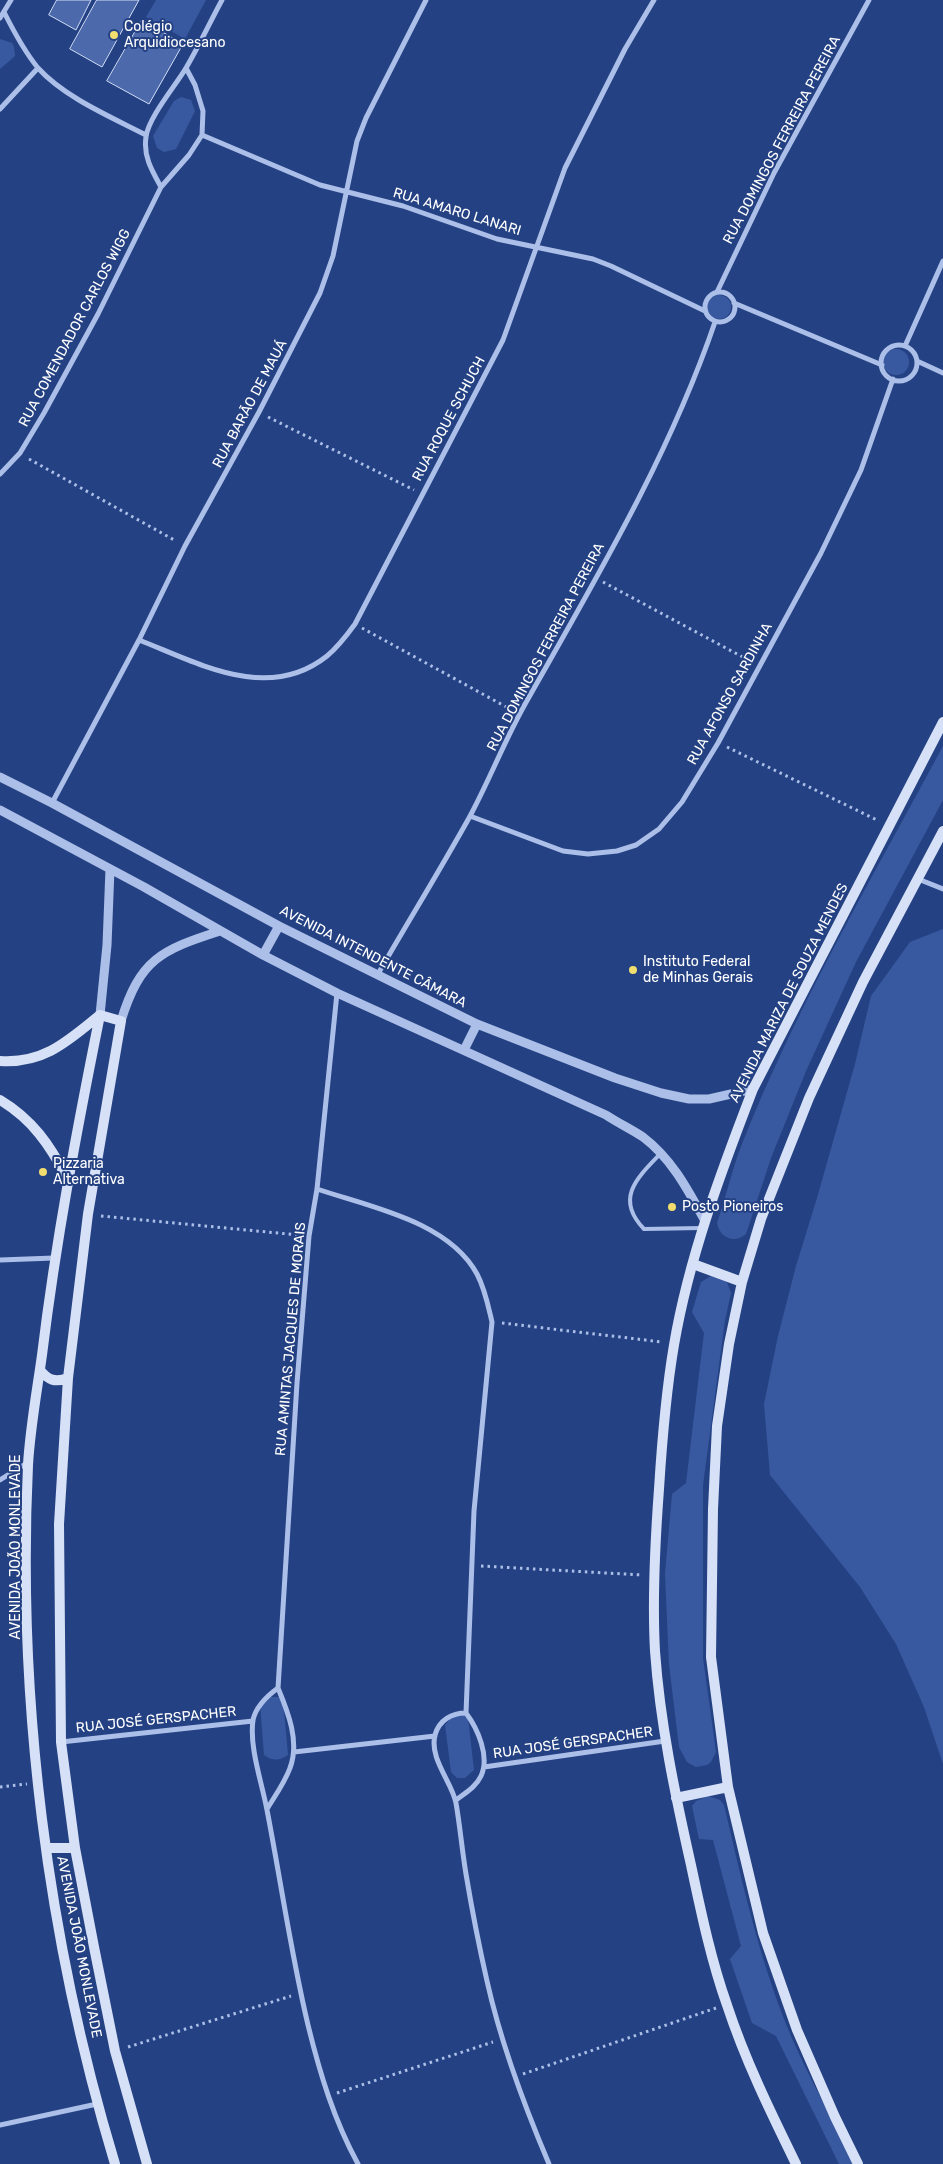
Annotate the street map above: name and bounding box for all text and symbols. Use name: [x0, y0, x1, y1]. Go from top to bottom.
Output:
place label: Colégio Arquidiocesano: [124, 19, 225, 52]
marker: Colégio Arquidiocesano: [108, 29, 120, 41]
street label: RUA DOMINGOS FERREIRA PEREIRA: [720, 33, 844, 247]
street label: RUA AMARO LANARI: [391, 185, 523, 239]
street label: RUA COMENDADOR CARLOS WIGG: [16, 226, 134, 430]
street label: RUA BARÃO DE MAUÁ: [209, 337, 291, 471]
street label: RUA ROQUE SCHUCH: [409, 354, 489, 484]
street label: RUA DOMINGOS FERREIRA PEREIRA: [484, 540, 608, 754]
street label: RUA AFONSO SARDINHA: [684, 620, 776, 768]
street label: AVENIDA MARIZA DE SOUZA MENDES: [726, 881, 852, 1105]
street label: AVENIDA INTENDENTE CÂMARA: [277, 902, 469, 1012]
place label: Instituto Federal de Minhas Gerais: [643, 954, 753, 986]
marker: Instituto Federal de Minhas Gerais: [627, 964, 639, 976]
place label: Pizzaria Alternativa: [53, 1156, 125, 1188]
marker: Pizzaria Alternativa: [37, 1166, 49, 1178]
place label: Posto Pioneiros: [682, 1199, 783, 1215]
marker: Posto Pioneiros: [666, 1201, 678, 1213]
street label: RUA AMINTAS JACQUES DE MORAIS: [272, 1221, 310, 1457]
street label: AVENIDA JOÃO MONLEVADE: [8, 1454, 24, 1640]
street label: RUA JOSÉ GERSPACHER: [75, 1703, 237, 1737]
street label: RUA JOSÉ GERSPACHER: [492, 1723, 654, 1763]
street label: AVENIDA JOÃO MONLEVADE: [53, 1855, 105, 2039]

